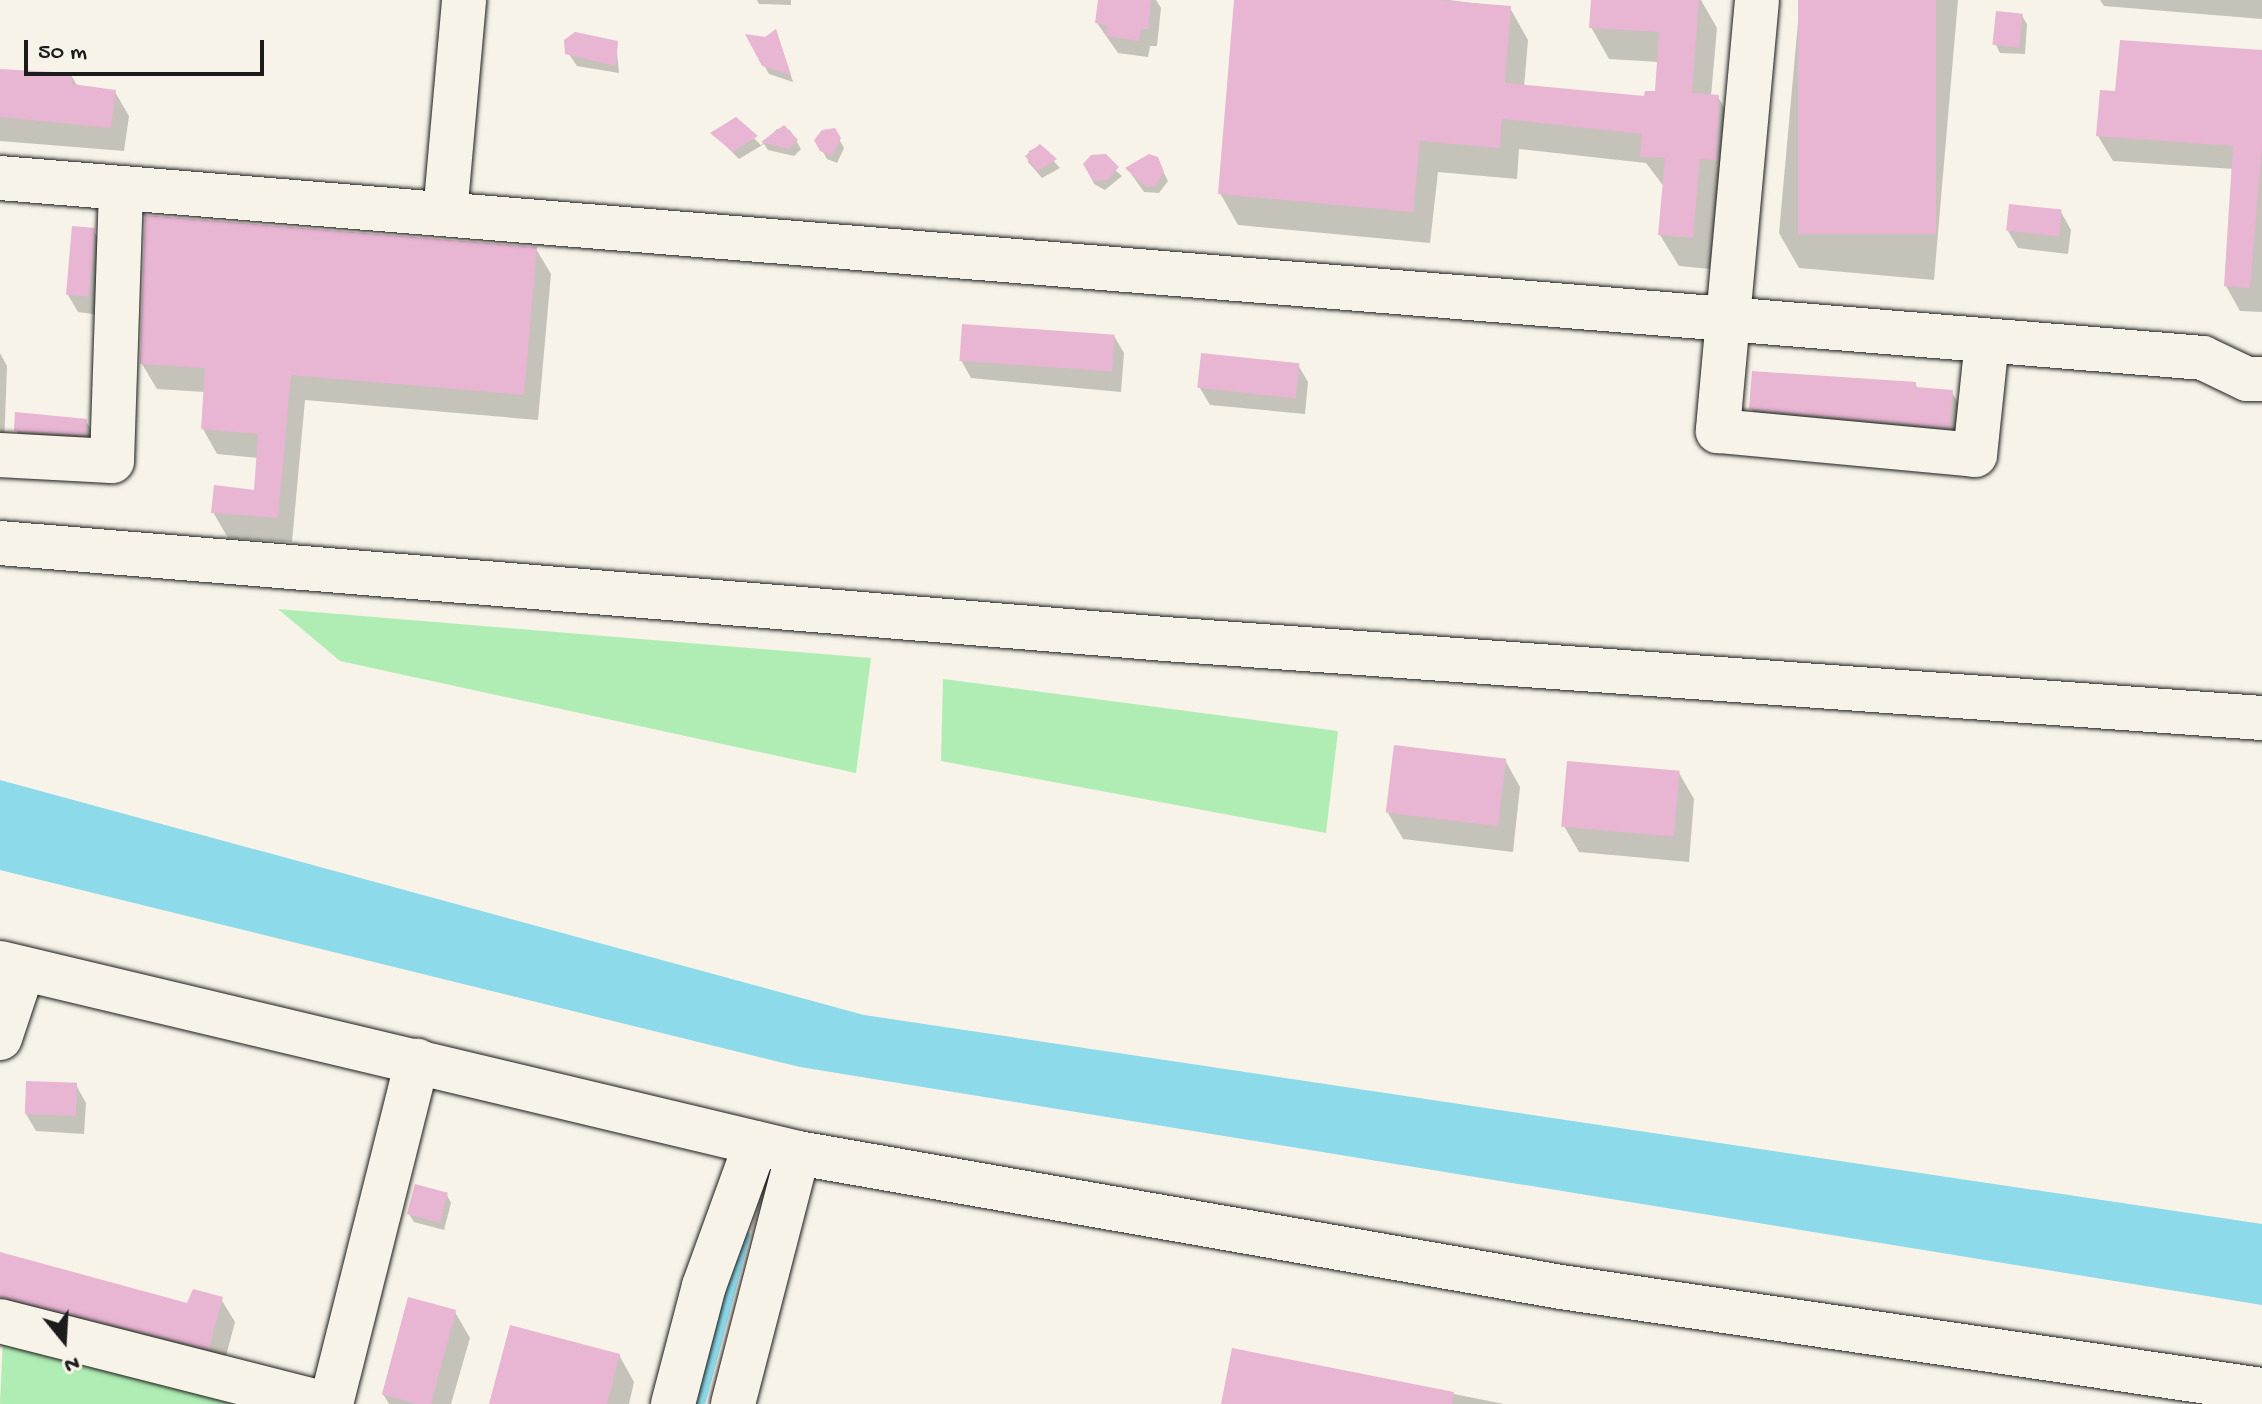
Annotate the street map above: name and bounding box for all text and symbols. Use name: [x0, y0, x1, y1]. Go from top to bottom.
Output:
scale bar: [28, 24, 268, 74]
text: 50 m: [38, 39, 87, 68]
north arrow: [24, 1300, 104, 1380]
text: N: [61, 1348, 82, 1377]

